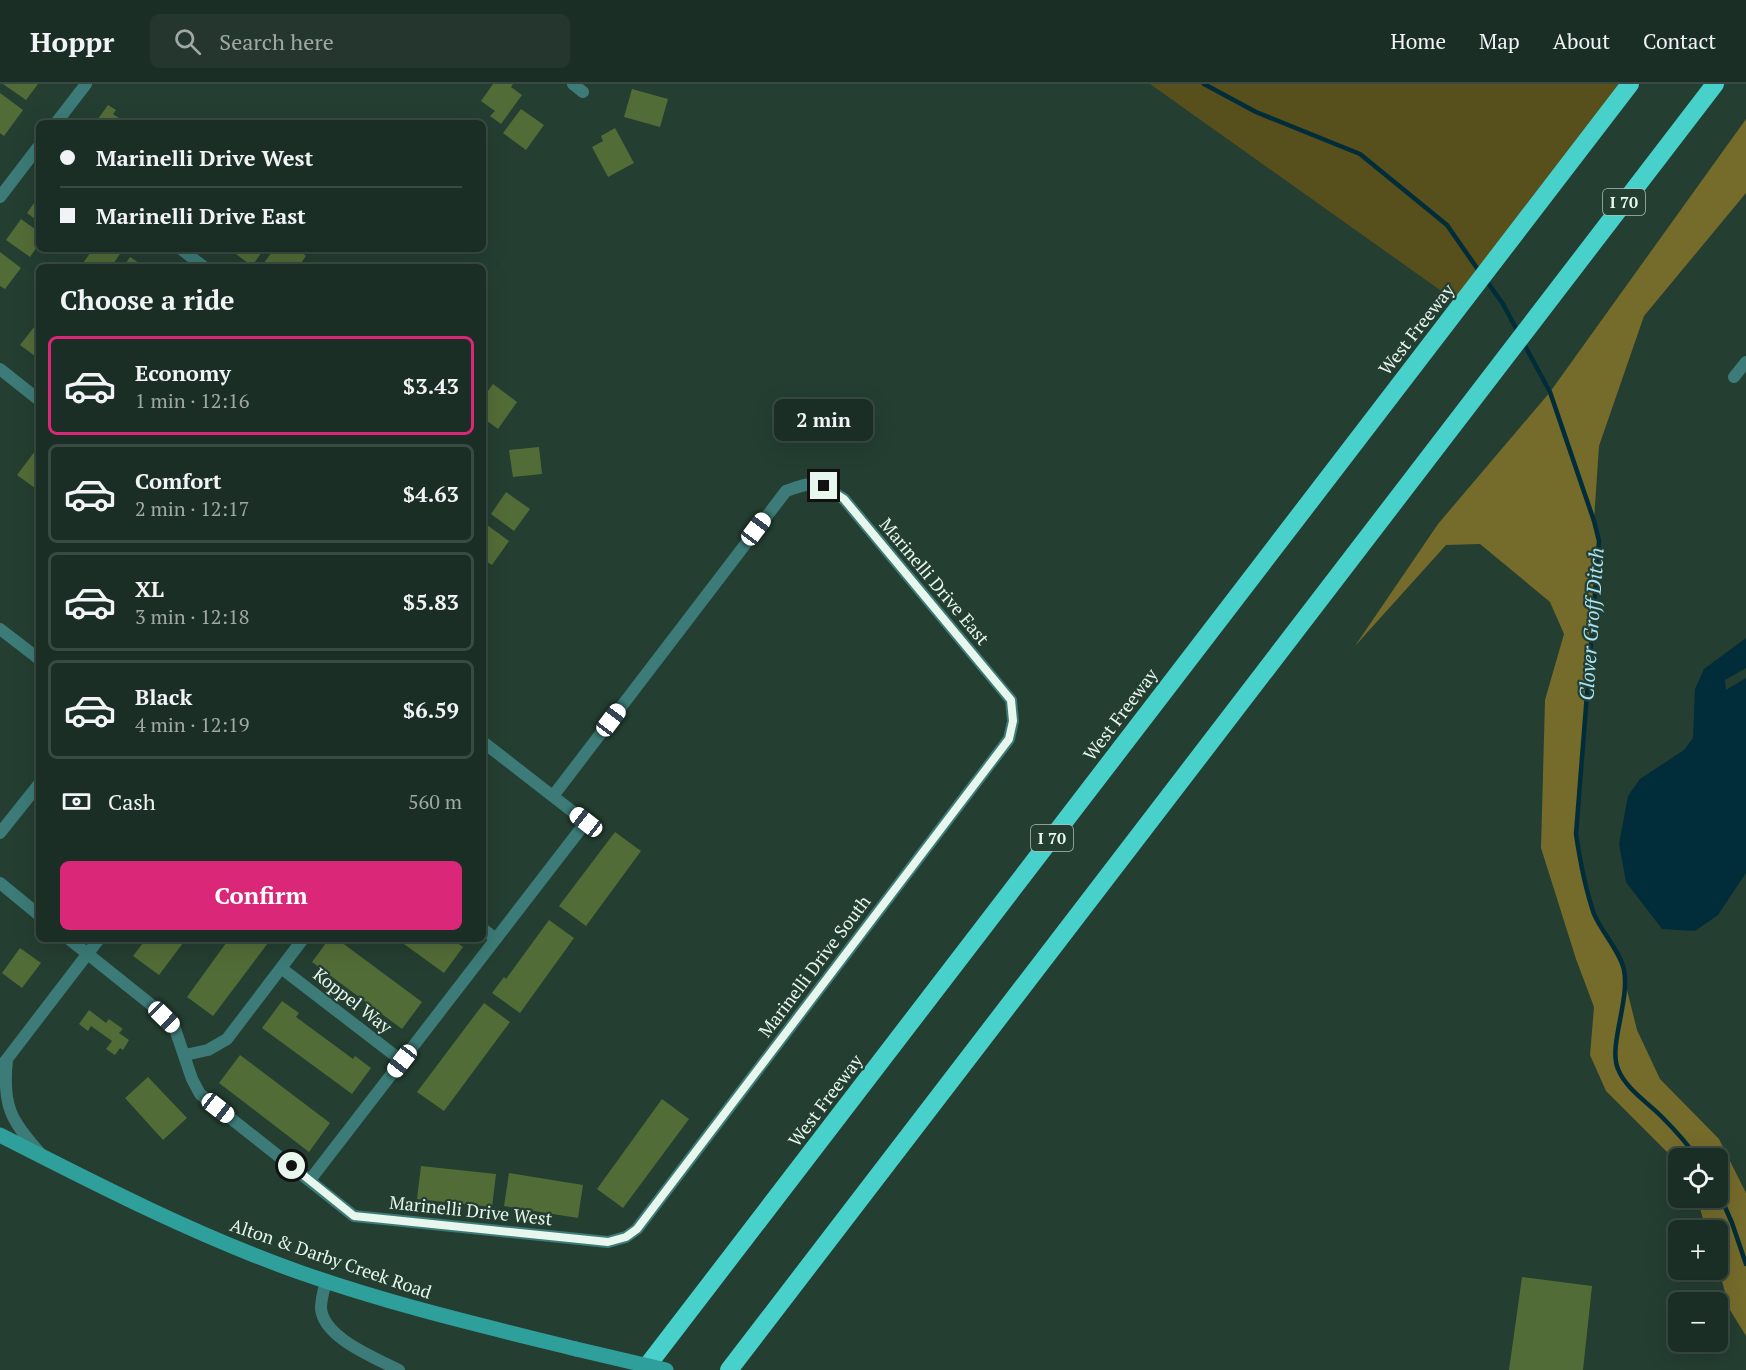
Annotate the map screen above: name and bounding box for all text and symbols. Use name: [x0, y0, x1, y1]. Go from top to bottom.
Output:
search box: [150, 14, 570, 68]
text: Hoppr: [30, 23, 114, 60]
icon: search: [171, 25, 204, 58]
text: Search here: [219, 27, 334, 56]
text: Home: [1390, 27, 1446, 55]
text: Map: [1479, 27, 1520, 55]
text: About: [1553, 27, 1610, 55]
text: Contact: [1643, 27, 1716, 55]
text: Marinelli Drive West: [96, 143, 313, 172]
road number: I 70: [1603, 189, 1645, 215]
text: Marinelli Drive East: [96, 201, 306, 230]
street label: West Freeway: [1373, 278, 1460, 380]
text: Choose a ride: [60, 282, 235, 318]
text: Economy: [135, 358, 231, 387]
icon: car: [63, 359, 117, 413]
text: $3.43: [403, 371, 459, 400]
text: 1 min · 12:16: [135, 387, 249, 414]
callout: 2 min: [774, 399, 874, 441]
text: 2 min: [796, 406, 851, 433]
text: Comfort: [135, 466, 221, 495]
icon: car: [63, 467, 117, 521]
route end: [810, 472, 837, 499]
text: $4.63: [403, 479, 459, 508]
text: 2 min · 12:17: [135, 495, 249, 522]
car: [738, 509, 774, 549]
street label: Marinelli Drive East: [875, 512, 995, 650]
water label: Clover Groff Ditch: [1572, 547, 1610, 701]
text: XL: [135, 574, 164, 603]
icon: car: [63, 575, 117, 629]
text: $5.83: [403, 587, 459, 616]
text: 3 min · 12:18: [135, 603, 249, 630]
street label: West Freeway: [1077, 662, 1163, 765]
text: Black: [135, 682, 192, 711]
icon: car: [63, 683, 117, 737]
text: $6.59: [403, 695, 459, 724]
car: [593, 700, 629, 740]
text: 4 min · 12:19: [135, 711, 249, 738]
icon: cash: [60, 785, 93, 818]
text: Cash: [108, 787, 156, 816]
text: 560 m: [408, 788, 462, 815]
car: [566, 804, 606, 840]
road number: I 70: [1031, 825, 1073, 851]
button: Confirm: [60, 861, 462, 930]
street label: Marinelli Drive South: [753, 890, 876, 1042]
street label: Koppel Way: [309, 962, 398, 1039]
car: [145, 998, 183, 1036]
car: [384, 1041, 420, 1081]
street label: West Freeway: [782, 1048, 868, 1151]
car: [198, 1090, 238, 1126]
map controls: [1668, 1148, 1728, 1352]
button: locate: [1668, 1148, 1728, 1208]
route start: [278, 1152, 305, 1179]
street label: Marinelli Drive West: [388, 1190, 554, 1231]
street label: Alton & Darby Creek Road: [227, 1212, 435, 1304]
button: +: [1668, 1220, 1728, 1280]
button: −: [1668, 1292, 1728, 1352]

